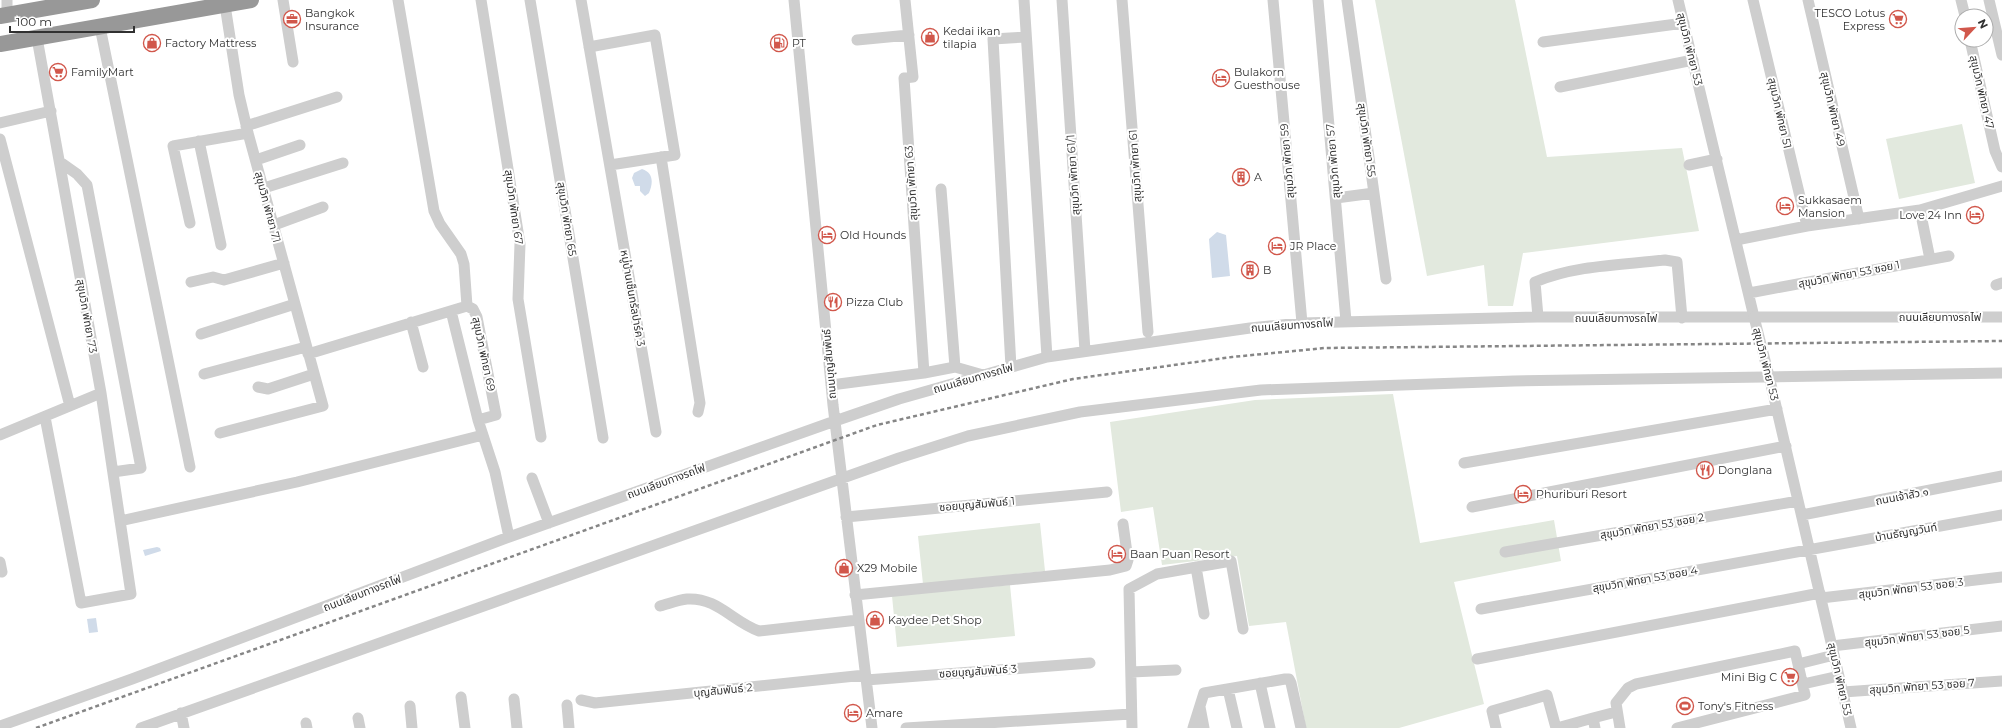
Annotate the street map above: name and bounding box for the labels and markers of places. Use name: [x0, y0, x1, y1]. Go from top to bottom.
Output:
place label: Bangkok Insurance: [305, 6, 360, 33]
place label: TESCO Lotus Express: [1815, 6, 1886, 33]
office icon: Bangkok Insurance: [282, 9, 302, 29]
supermarket icon: TESCO Lotus Express: [1888, 9, 1908, 29]
place label: Kedai ikan tilapia: [943, 24, 1000, 51]
shop icon: Kedai ikan tilapia: [920, 27, 940, 47]
shop icon: Factory Mattress: [142, 33, 162, 53]
fuel station icon: PT: [769, 33, 789, 53]
place label: Factory Mattress: [165, 36, 257, 50]
place label: PT: [792, 36, 806, 50]
supermarket icon: FamilyMart: [48, 62, 68, 82]
place label: FamilyMart: [71, 65, 134, 79]
place label: Bulakorn Guesthouse: [1234, 65, 1300, 92]
hotel icon: Bulakorn Guesthouse: [1211, 68, 1231, 88]
building icon: A: [1231, 167, 1251, 187]
place label: A: [1254, 170, 1262, 184]
place label: Sukkasaem Mansion: [1798, 193, 1862, 220]
hotel icon: Sukkasaem Mansion: [1775, 196, 1795, 216]
hotel icon: Love 24 Inn: [1965, 205, 1985, 225]
place label: Love 24 Inn: [1899, 208, 1962, 222]
hotel icon: Old Hounds: [817, 225, 837, 245]
place label: Old Hounds: [840, 228, 907, 242]
hotel icon: JR Place: [1267, 236, 1287, 256]
place label: JR Place: [1289, 239, 1337, 253]
building icon: B: [1240, 260, 1260, 280]
place label: B: [1263, 263, 1271, 277]
restaurant icon: Pizza Club: [823, 292, 843, 312]
place label: Pizza Club: [846, 295, 903, 309]
restaurant icon: Donglana: [1695, 460, 1715, 480]
place label: Donglana: [1718, 463, 1772, 477]
hotel icon: Phuriburi Resort: [1513, 484, 1533, 504]
place label: Phuriburi Resort: [1536, 487, 1627, 501]
hotel icon: Baan Puan Resort: [1107, 544, 1127, 564]
place label: Baan Puan Resort: [1130, 547, 1230, 561]
shop icon: X29 Mobile: [834, 558, 854, 578]
place label: X29 Mobile: [857, 561, 918, 575]
shop icon: Kaydee Pet Shop: [865, 610, 885, 630]
place label: Kaydee Pet Shop: [888, 613, 982, 627]
supermarket icon: Mini Big C: [1780, 667, 1800, 687]
place label: Mini Big C: [1721, 670, 1777, 684]
sports icon: Tony's Fitness: [1675, 696, 1695, 716]
place label: Tony's Fitness: [1698, 699, 1774, 713]
hotel icon: Amare: [843, 703, 863, 723]
place label: Amare: [866, 706, 903, 720]

